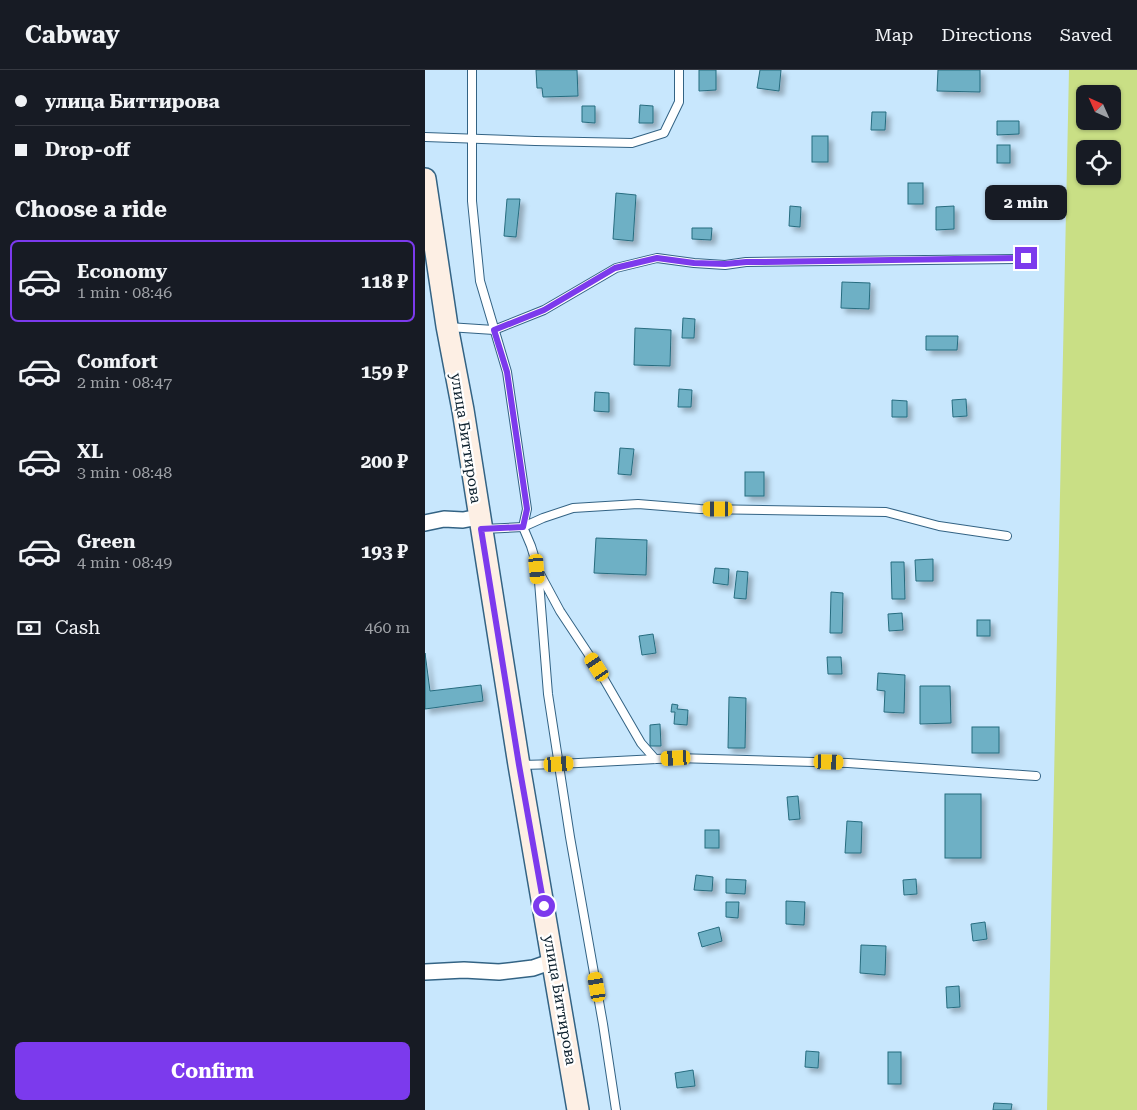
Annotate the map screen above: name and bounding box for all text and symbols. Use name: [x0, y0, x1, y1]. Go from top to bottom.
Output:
text: Cabway: [25, 21, 120, 49]
text: Map: [875, 24, 913, 45]
text: Directions: [941, 24, 1032, 45]
text: Saved: [1060, 24, 1112, 45]
north arrow: [1076, 85, 1121, 130]
map controls: [1076, 85, 1121, 185]
text: улица Биттирова: [45, 90, 220, 113]
text: Drop-off: [45, 138, 130, 161]
button: locate: [1076, 140, 1121, 185]
callout: 2 min: [985, 186, 1067, 220]
text: 2 min: [1004, 193, 1048, 212]
text: Choose a ride: [15, 197, 167, 222]
route end: [1015, 247, 1037, 269]
icon: car: [17, 259, 62, 304]
text: Economy: [77, 260, 167, 283]
text: 118 ₽: [361, 270, 408, 293]
text: 1 min · 08:46: [77, 283, 172, 302]
icon: car: [17, 349, 62, 394]
text: Comfort: [77, 350, 158, 373]
text: 159 ₽: [361, 360, 408, 383]
street label: улица Биттирова: [447, 371, 485, 505]
text: 2 min · 08:47: [77, 373, 172, 392]
icon: car: [17, 439, 62, 484]
text: XL: [77, 440, 103, 463]
text: 200 ₽: [361, 450, 408, 473]
text: 3 min · 08:48: [77, 463, 172, 482]
car: [703, 502, 733, 517]
icon: car: [17, 529, 62, 574]
text: Green: [77, 530, 135, 553]
text: 193 ₽: [361, 540, 408, 563]
text: 4 min · 08:49: [77, 553, 172, 572]
car: [528, 553, 545, 585]
icon: cash: [15, 614, 43, 642]
text: Cash: [55, 616, 100, 639]
text: 460 m: [364, 618, 410, 637]
car: [582, 650, 611, 684]
car: [660, 750, 691, 766]
car: [813, 754, 844, 770]
car: [543, 756, 574, 772]
route start: [533, 895, 555, 917]
street label: улица Биттирова: [540, 933, 580, 1067]
car: [587, 971, 606, 1003]
button: Confirm: [15, 1042, 410, 1100]

